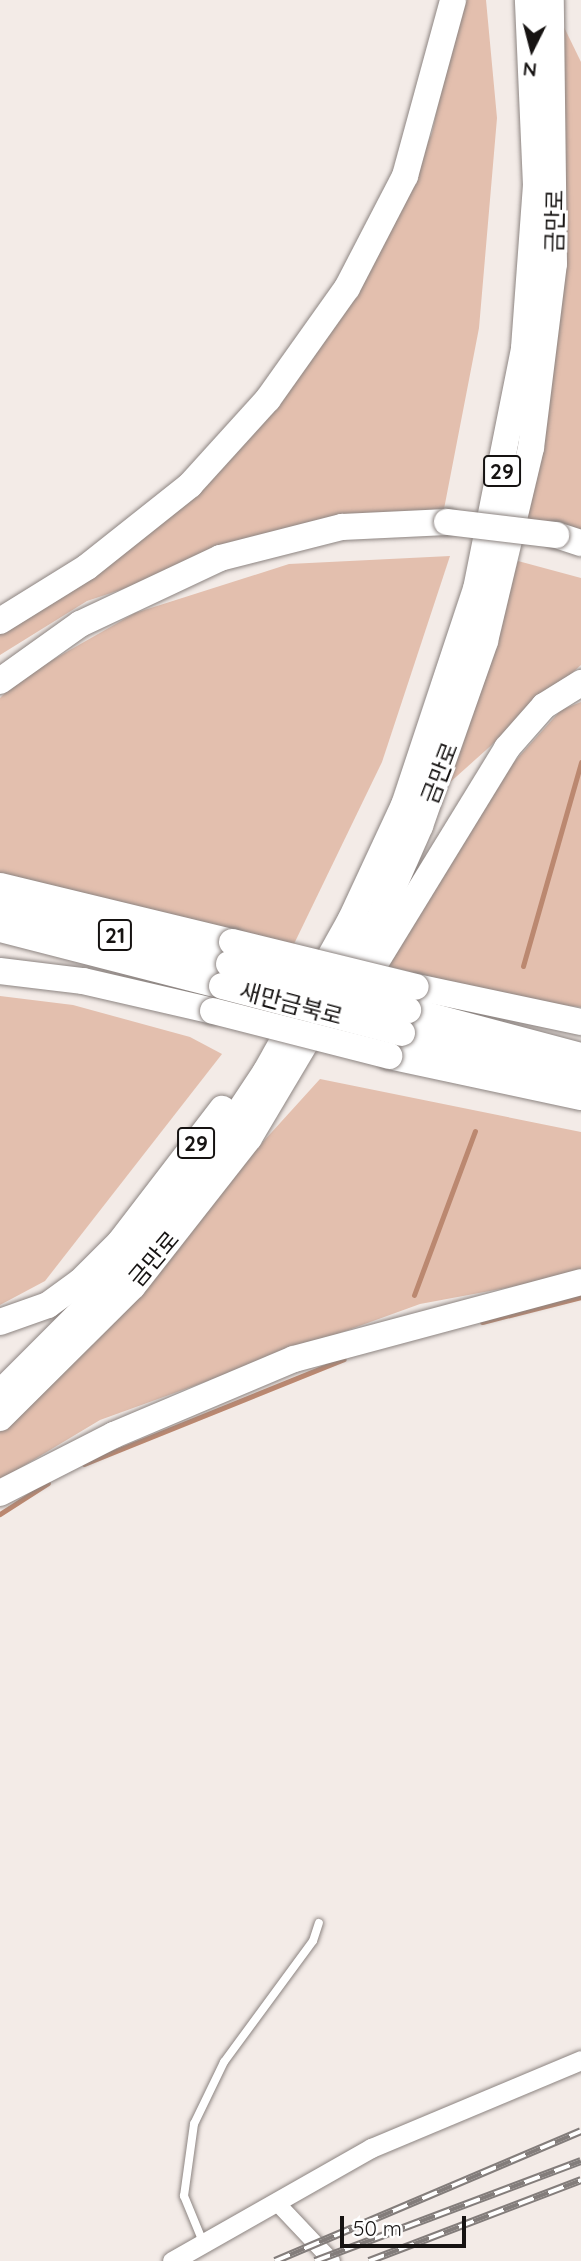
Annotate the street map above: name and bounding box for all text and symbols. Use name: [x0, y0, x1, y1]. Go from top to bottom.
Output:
north arrow: [497, 14, 567, 84]
text: N: [522, 57, 538, 83]
street label: 금만로: [541, 189, 569, 253]
road number: 29: [483, 454, 521, 489]
street label: 금만로: [416, 738, 464, 808]
road number: 21: [97, 918, 132, 953]
street label: 새만금북로: [236, 977, 346, 1031]
road number: 29: [177, 1126, 215, 1160]
street label: 금만로: [123, 1226, 185, 1292]
scale bar: [343, 2202, 469, 2246]
text: 50 m: [353, 2215, 402, 2241]

